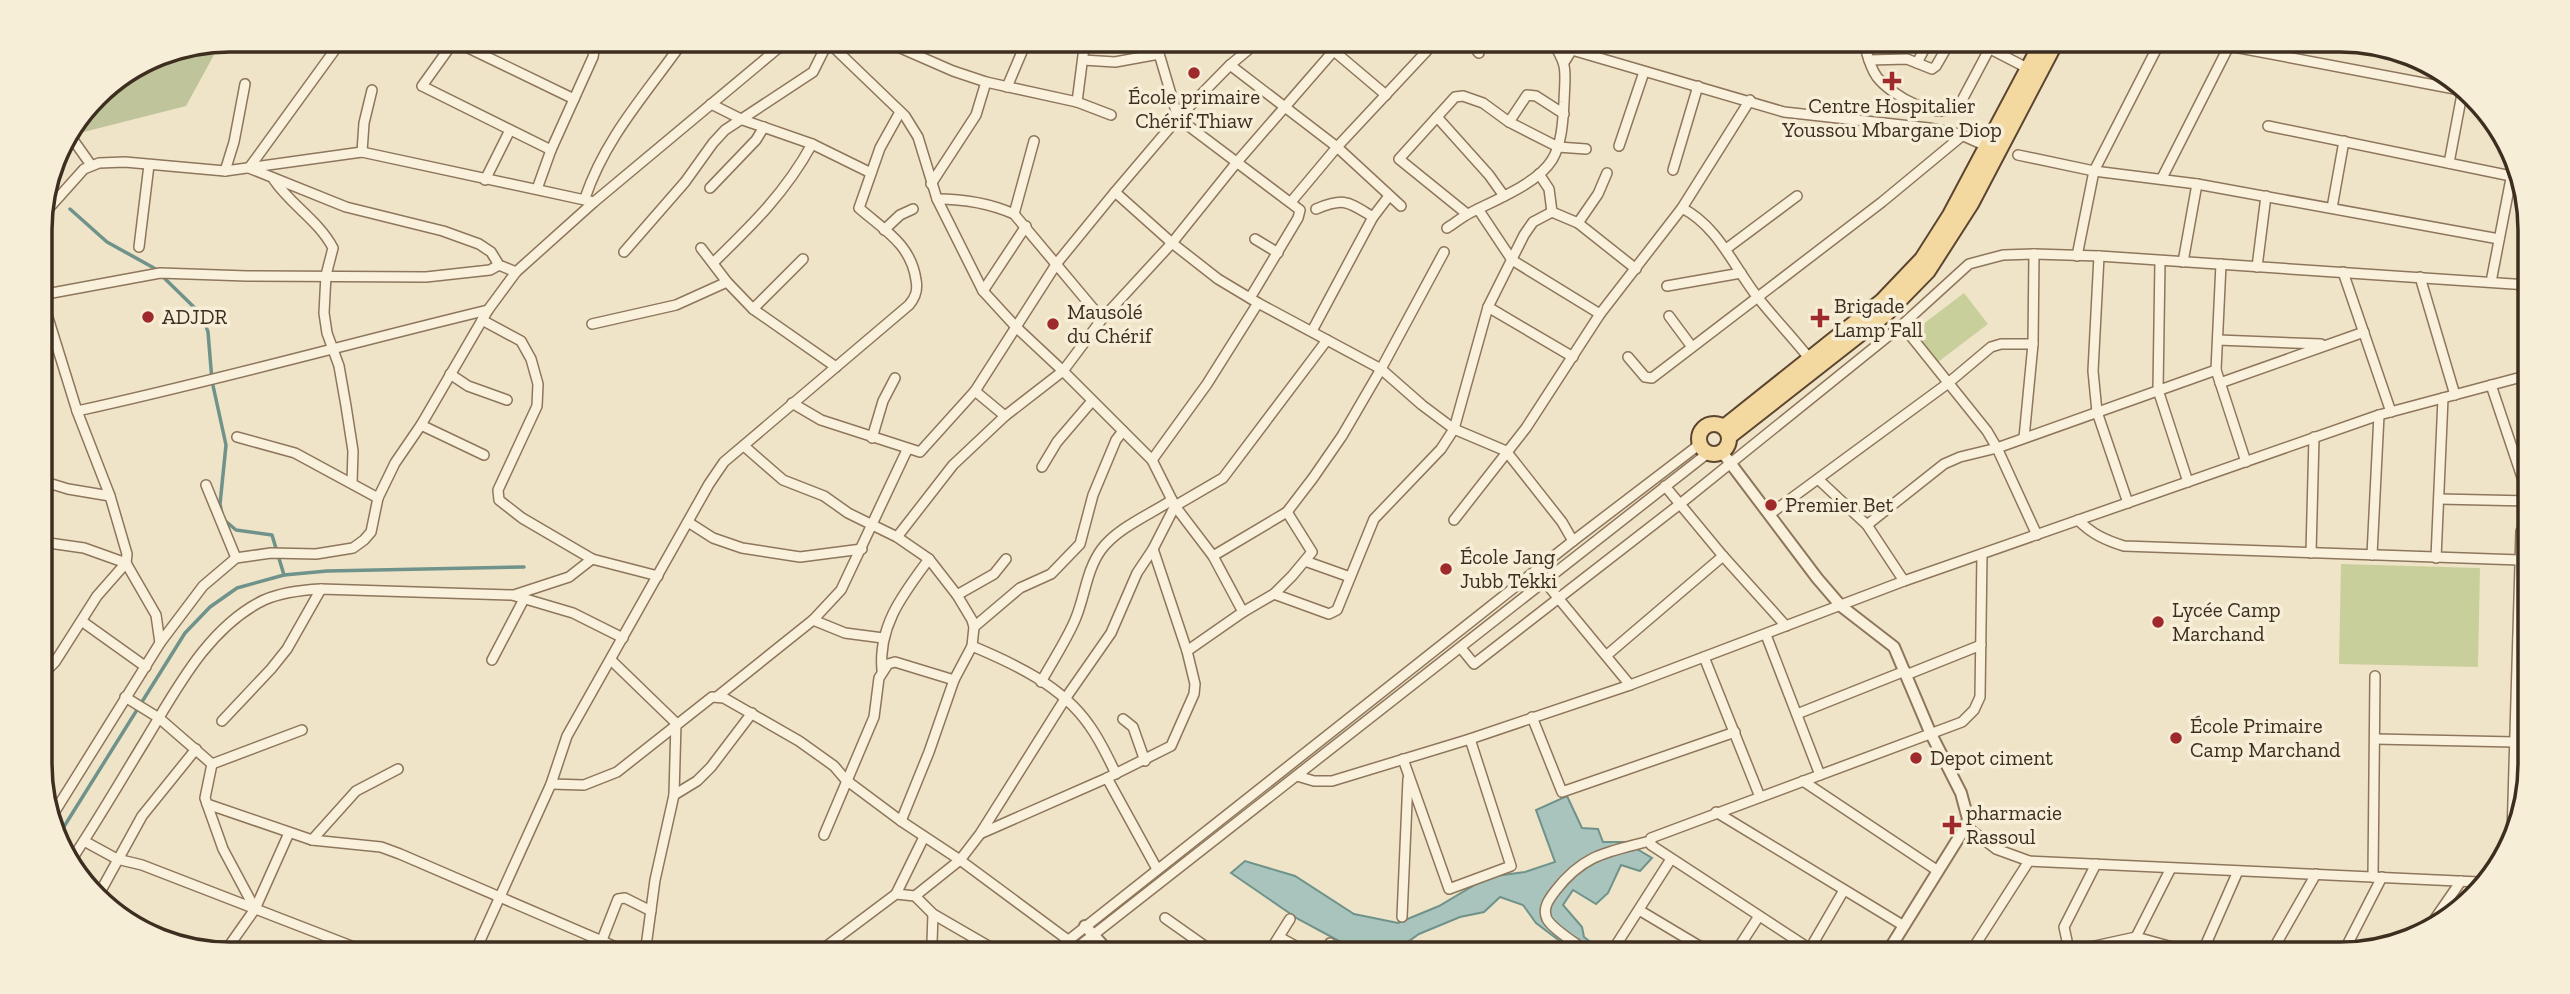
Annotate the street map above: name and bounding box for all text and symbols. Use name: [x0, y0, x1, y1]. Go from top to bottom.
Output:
marker: École primaire Chérif Thiaw: [1186, 65, 1202, 81]
marker: Centre Hospitalier Youssou Mbargane Diop: [1882, 71, 1902, 91]
place label: École primaire Chérif Thiaw: [1128, 84, 1260, 133]
place label: Centre Hospitalier Youssou Mbargane Diop: [1781, 93, 2002, 142]
place label: Brigade Lamp Fall: [1834, 293, 1923, 342]
place label: Mausolé du Chérif: [1067, 299, 1153, 348]
place label: ADJDR: [162, 304, 227, 329]
marker: ADJDR: [140, 309, 156, 325]
marker: Brigade Lamp Fall: [1812, 310, 1828, 326]
marker: Mausolé du Chérif: [1045, 316, 1061, 332]
place label: Premier Bet: [1785, 492, 1893, 517]
marker: Premier Bet: [1763, 497, 1779, 513]
place label: École Jang Jubb Tekki: [1460, 544, 1557, 593]
marker: École Jang Jubb Tekki: [1438, 561, 1454, 577]
place label: Lycée Camp Marchand: [2172, 597, 2281, 646]
marker: Lycée Camp Marchand: [2150, 614, 2166, 630]
place label: École Primaire Camp Marchand: [2190, 713, 2341, 762]
marker: École Primaire Camp Marchand: [2168, 730, 2184, 746]
place label: Depot ciment: [1930, 745, 2053, 770]
marker: Depot ciment: [1908, 750, 1924, 766]
place label: pharmacie Rassoul: [1966, 800, 2062, 849]
marker: pharmacie Rassoul: [1944, 817, 1960, 833]

